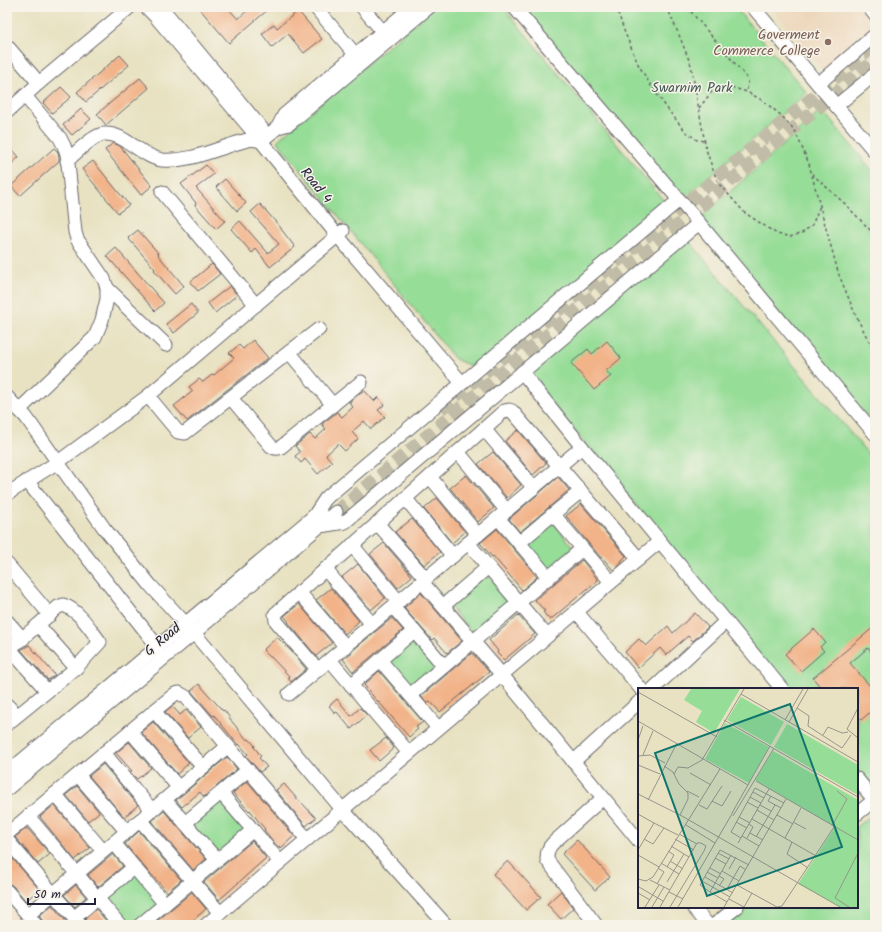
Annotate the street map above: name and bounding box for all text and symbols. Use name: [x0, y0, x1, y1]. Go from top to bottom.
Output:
place label: Goverment Commerce College: [713, 24, 821, 62]
marker: Goverment Commerce College: [823, 37, 833, 47]
park label: Swarnim Park: [652, 77, 733, 99]
street label: Road 4: [295, 163, 338, 209]
street label: G Road: [139, 617, 187, 662]
inset map: [638, 688, 858, 908]
scale bar: [28, 880, 95, 906]
text: 50 m: [34, 885, 61, 904]

